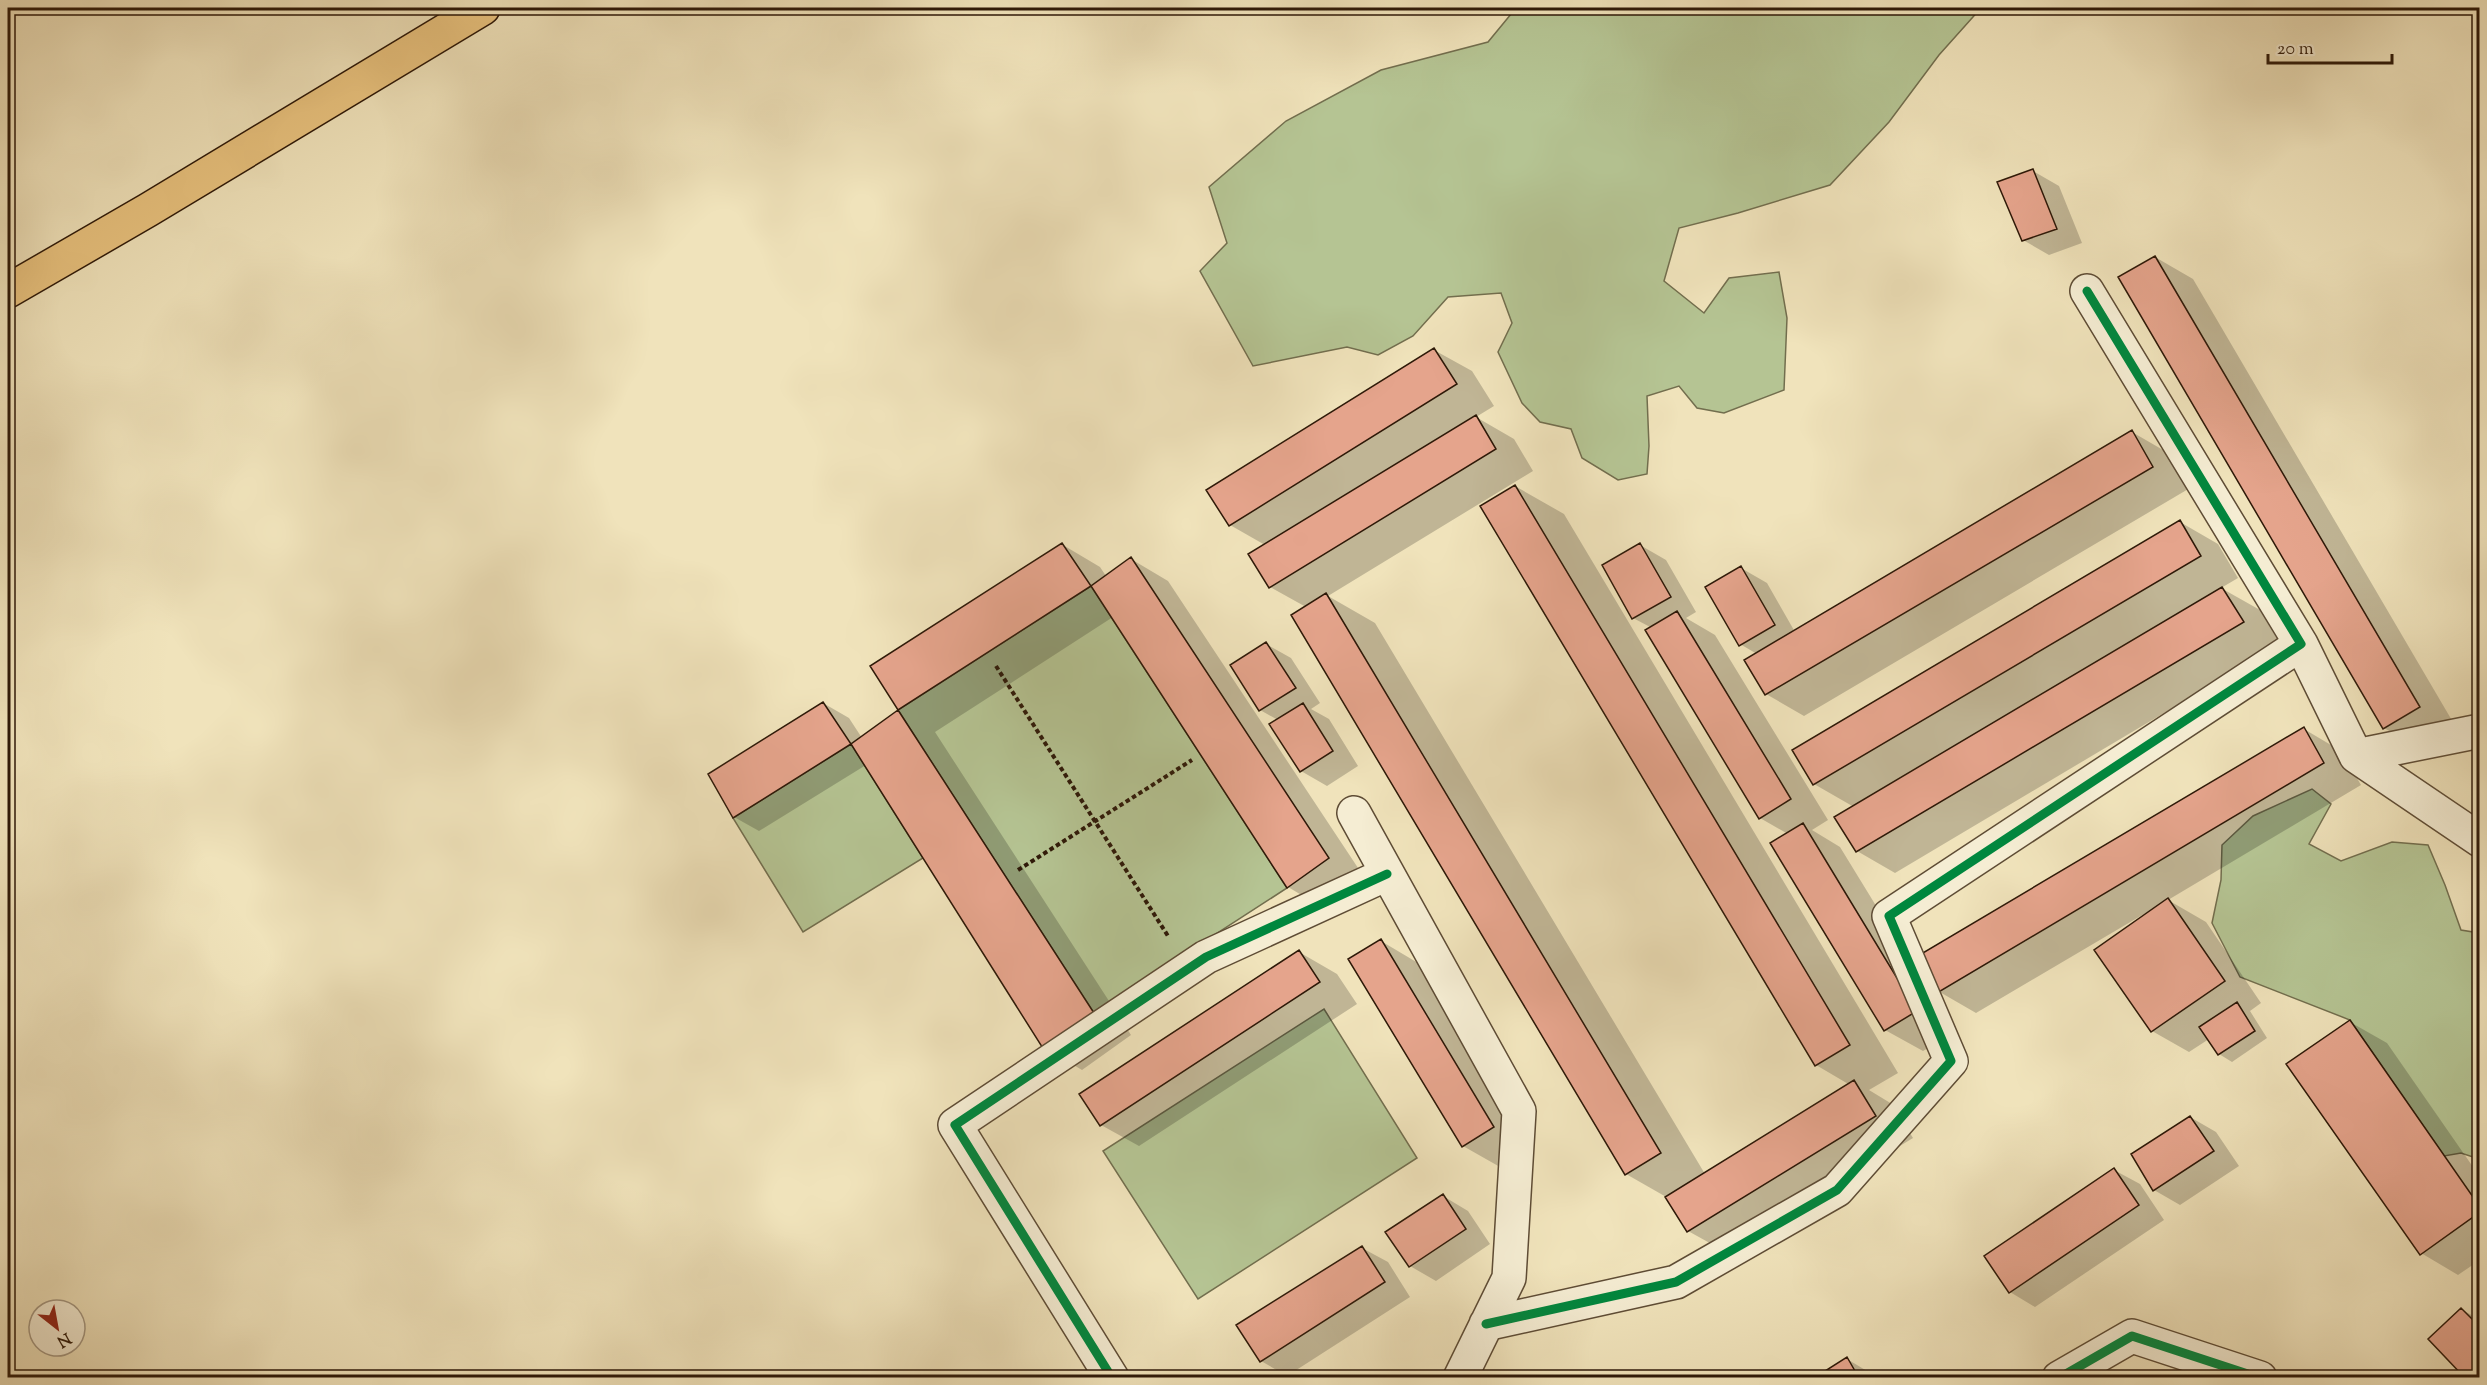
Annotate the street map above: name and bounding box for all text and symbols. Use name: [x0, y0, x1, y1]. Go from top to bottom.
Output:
scale bar: [2268, 27, 2392, 65]
text: 20 m: [2277, 37, 2314, 63]
north arrow: [27, 1298, 87, 1358]
text: N: [52, 1326, 75, 1352]

